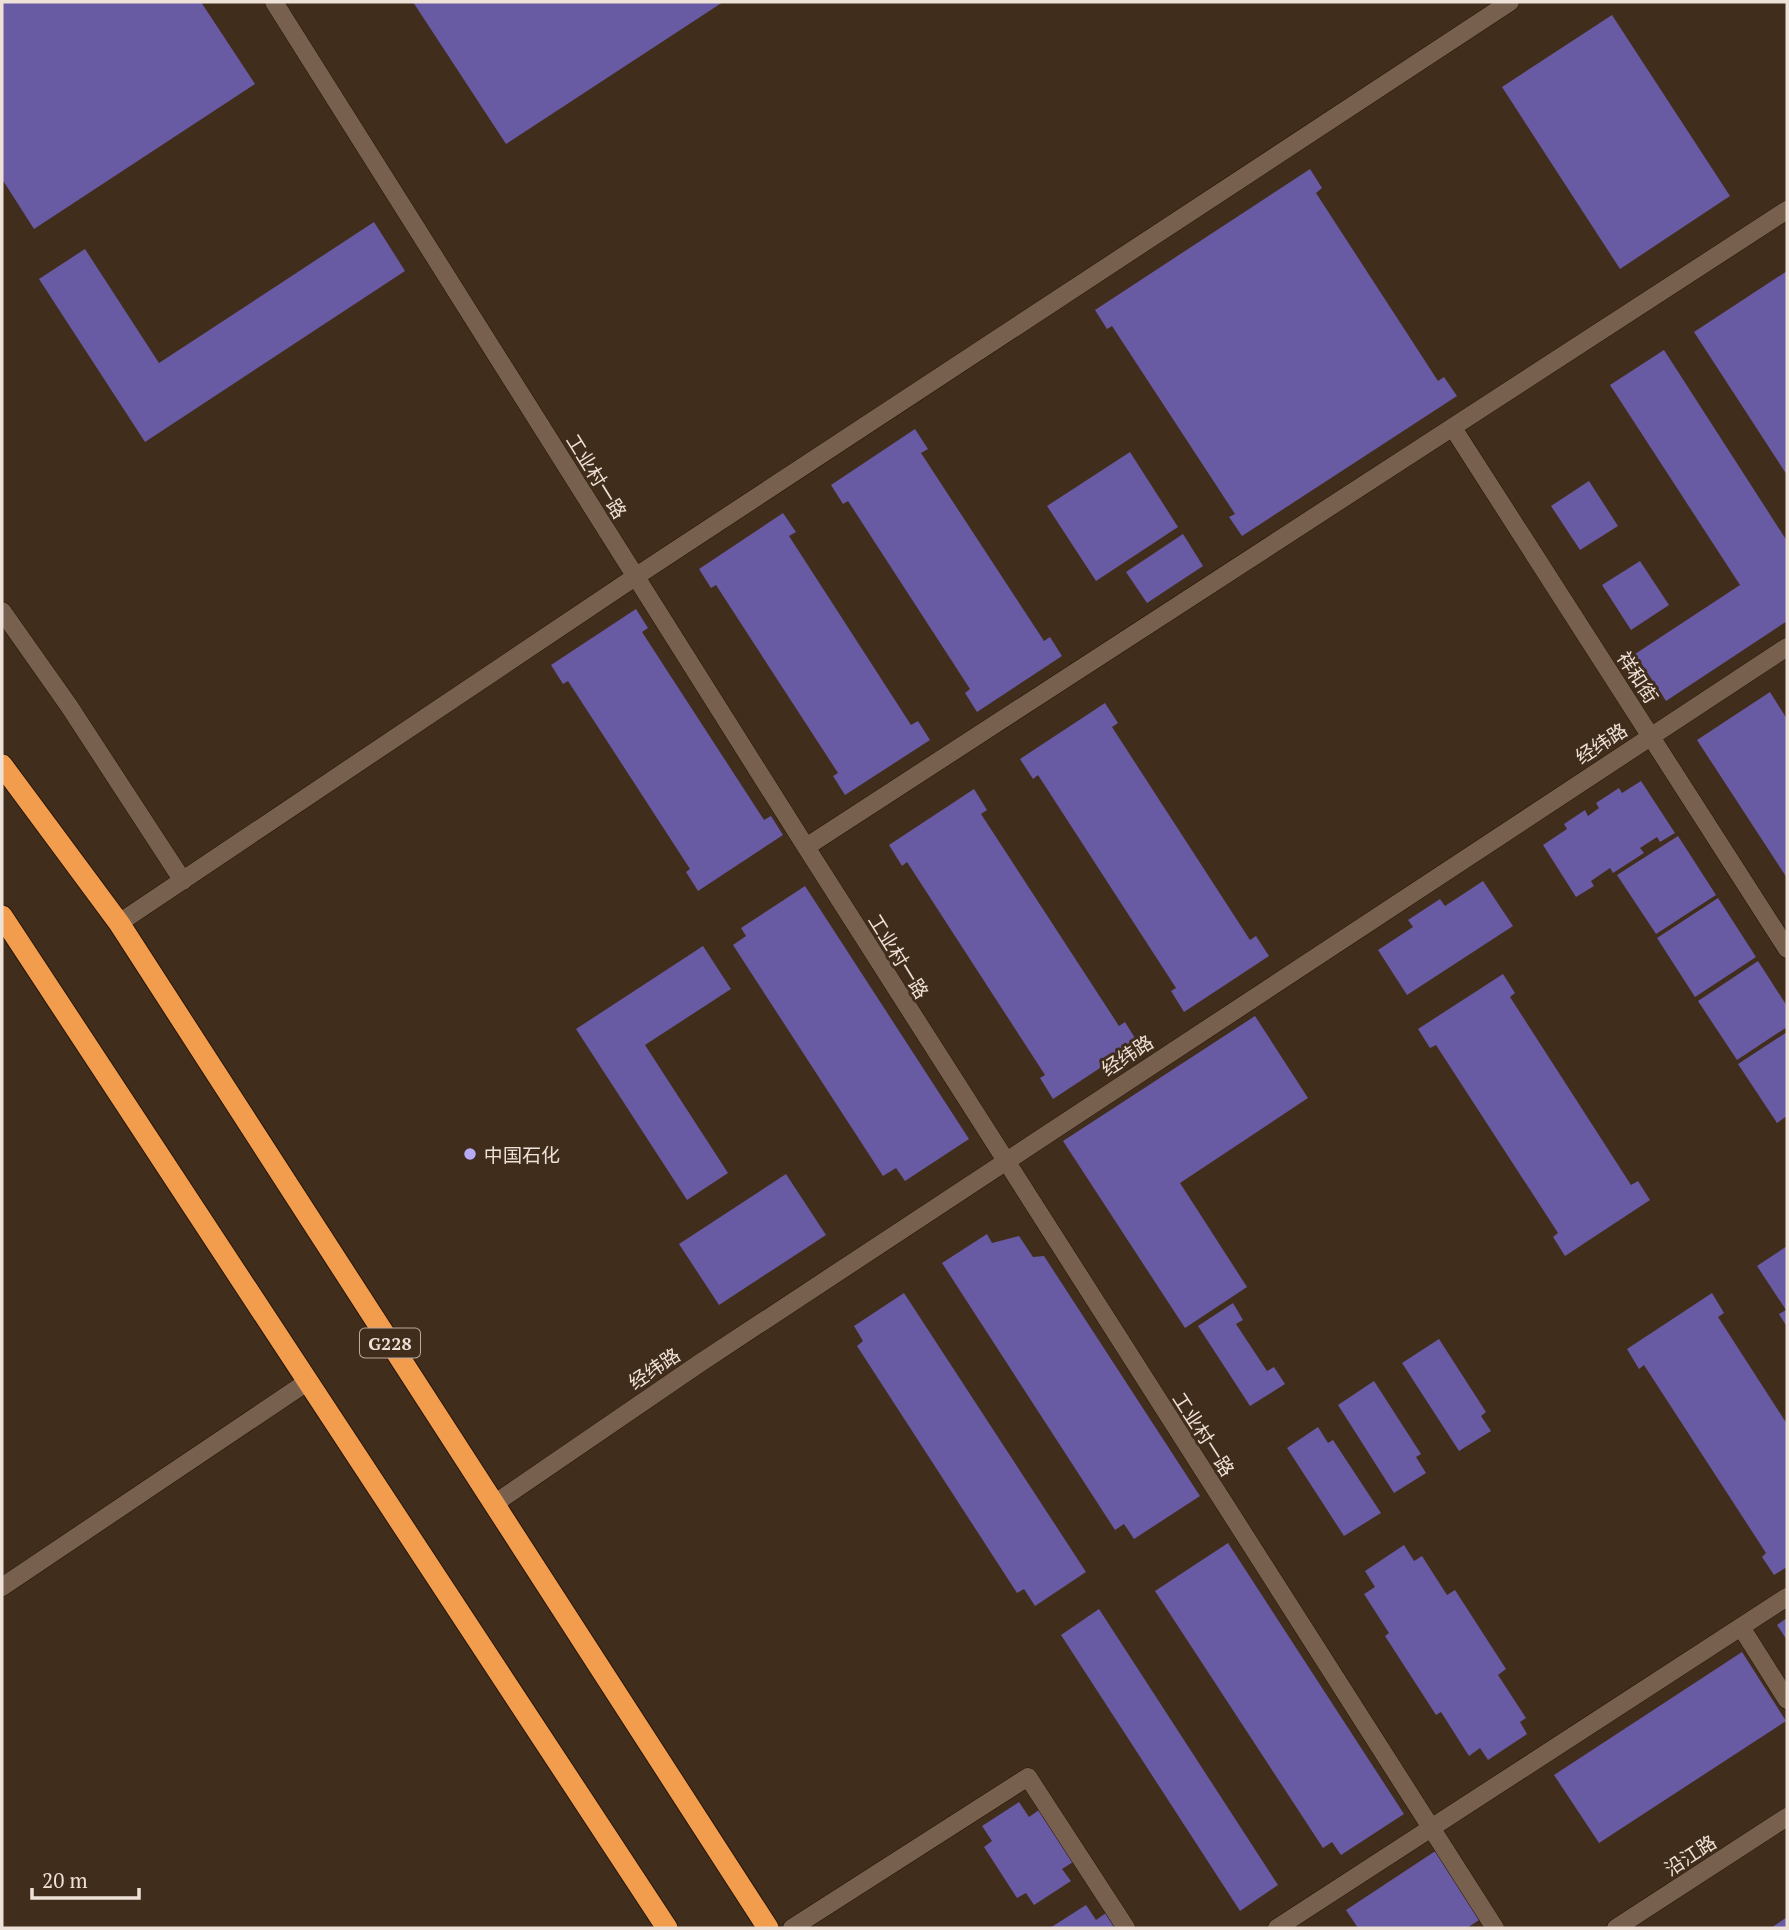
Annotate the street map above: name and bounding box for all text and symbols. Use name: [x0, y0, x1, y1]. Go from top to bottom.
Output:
street label: 工业村一路: [561, 429, 633, 523]
street label: 祥和街: [1612, 646, 1664, 708]
street label: 经纬路: [1570, 717, 1632, 769]
street label: 工业村一路: [863, 909, 935, 1003]
street label: 经纬路: [1096, 1029, 1158, 1081]
place label: 中国石化: [484, 1142, 560, 1167]
marker: 中国石化: [462, 1146, 478, 1162]
road number: G228: [360, 1328, 420, 1358]
street label: 经纬路: [623, 1342, 685, 1394]
street label: 工业村一路: [1168, 1387, 1240, 1481]
street label: 沿江路: [1659, 1829, 1721, 1881]
scale bar: [32, 1856, 138, 1900]
text: 20 m: [42, 1866, 88, 1894]

